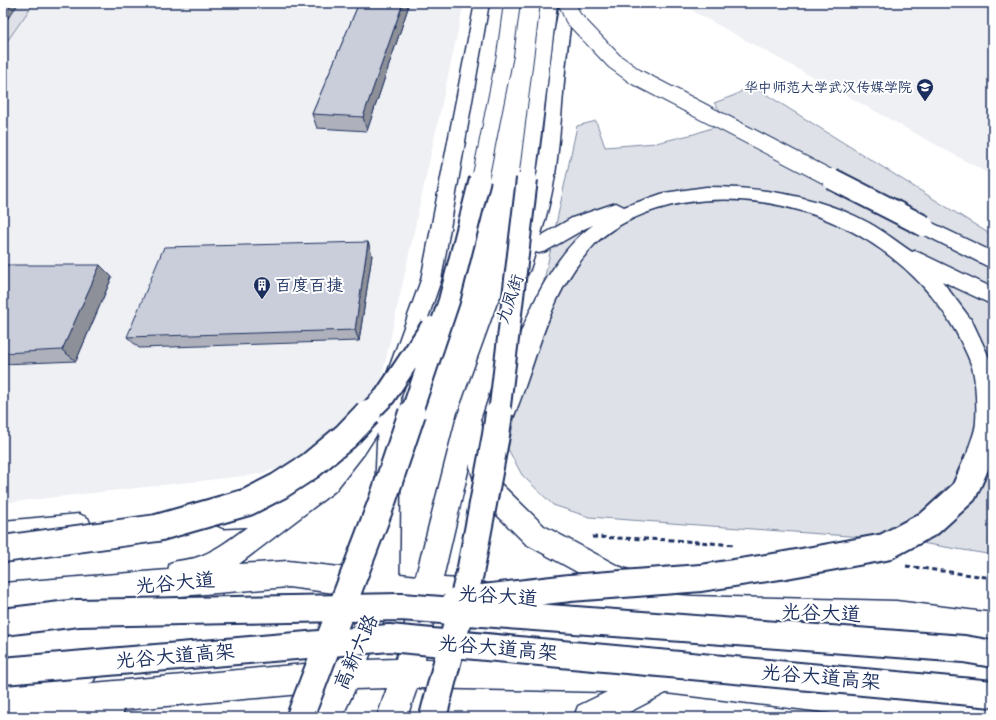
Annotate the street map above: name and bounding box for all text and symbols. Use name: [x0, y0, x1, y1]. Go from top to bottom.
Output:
school or university icon: 华中师范大学武汉传媒学院: [915, 77, 935, 102]
place label: 华中师范大学武汉传媒学院: [744, 79, 912, 96]
street label: 九凤街: [492, 271, 528, 327]
building icon: 百度百捷: [252, 275, 272, 300]
place label: 百度百捷: [275, 275, 343, 296]
street label: 光谷大道: [134, 567, 216, 599]
street label: 光谷大道: [457, 581, 539, 611]
street label: 光谷大道: [781, 599, 861, 627]
street label: 高新六路: [328, 609, 384, 694]
street label: 光谷大道高架: [437, 630, 559, 666]
street label: 光谷大道高架: [114, 638, 236, 674]
street label: 光谷大道高架: [760, 659, 882, 695]

